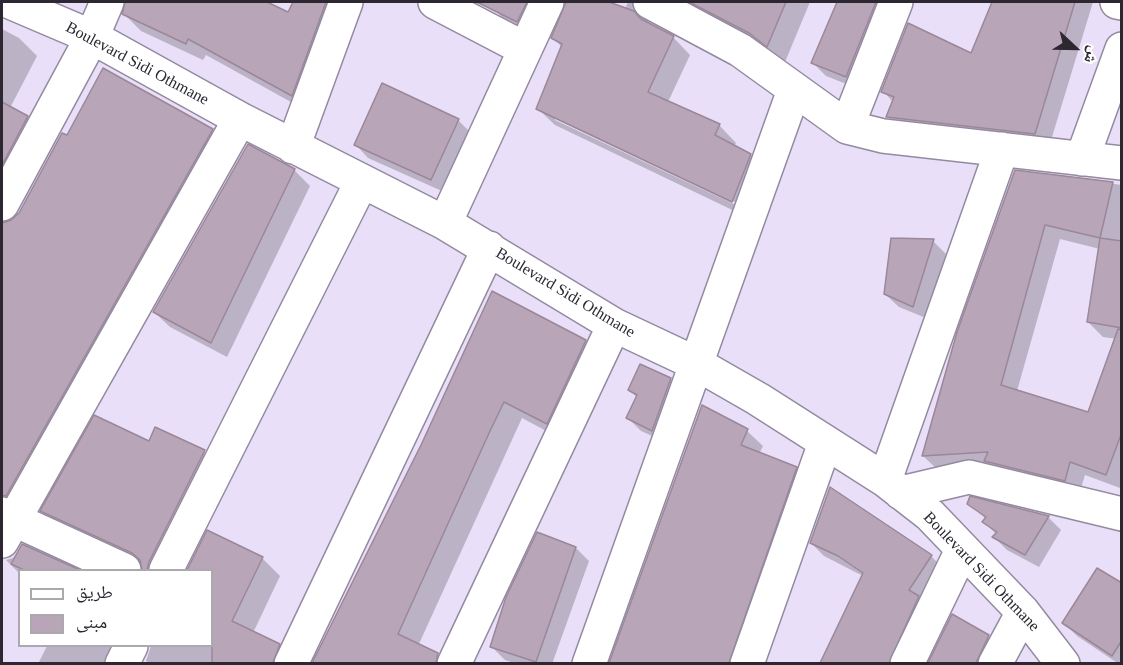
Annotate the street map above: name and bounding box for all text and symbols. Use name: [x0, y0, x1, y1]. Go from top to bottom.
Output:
street label: Boulevard Sidi Othmane: [62, 18, 212, 110]
north arrow: [1045, 18, 1105, 78]
text: ش: [1081, 44, 1103, 66]
street label: Boulevard Sidi Othmane: [492, 244, 638, 342]
street label: Boulevard Sidi Othmane: [919, 508, 1043, 636]
legend: [18, 569, 213, 647]
text: طريق: [76, 582, 113, 602]
text: مبنى: [76, 612, 107, 632]

